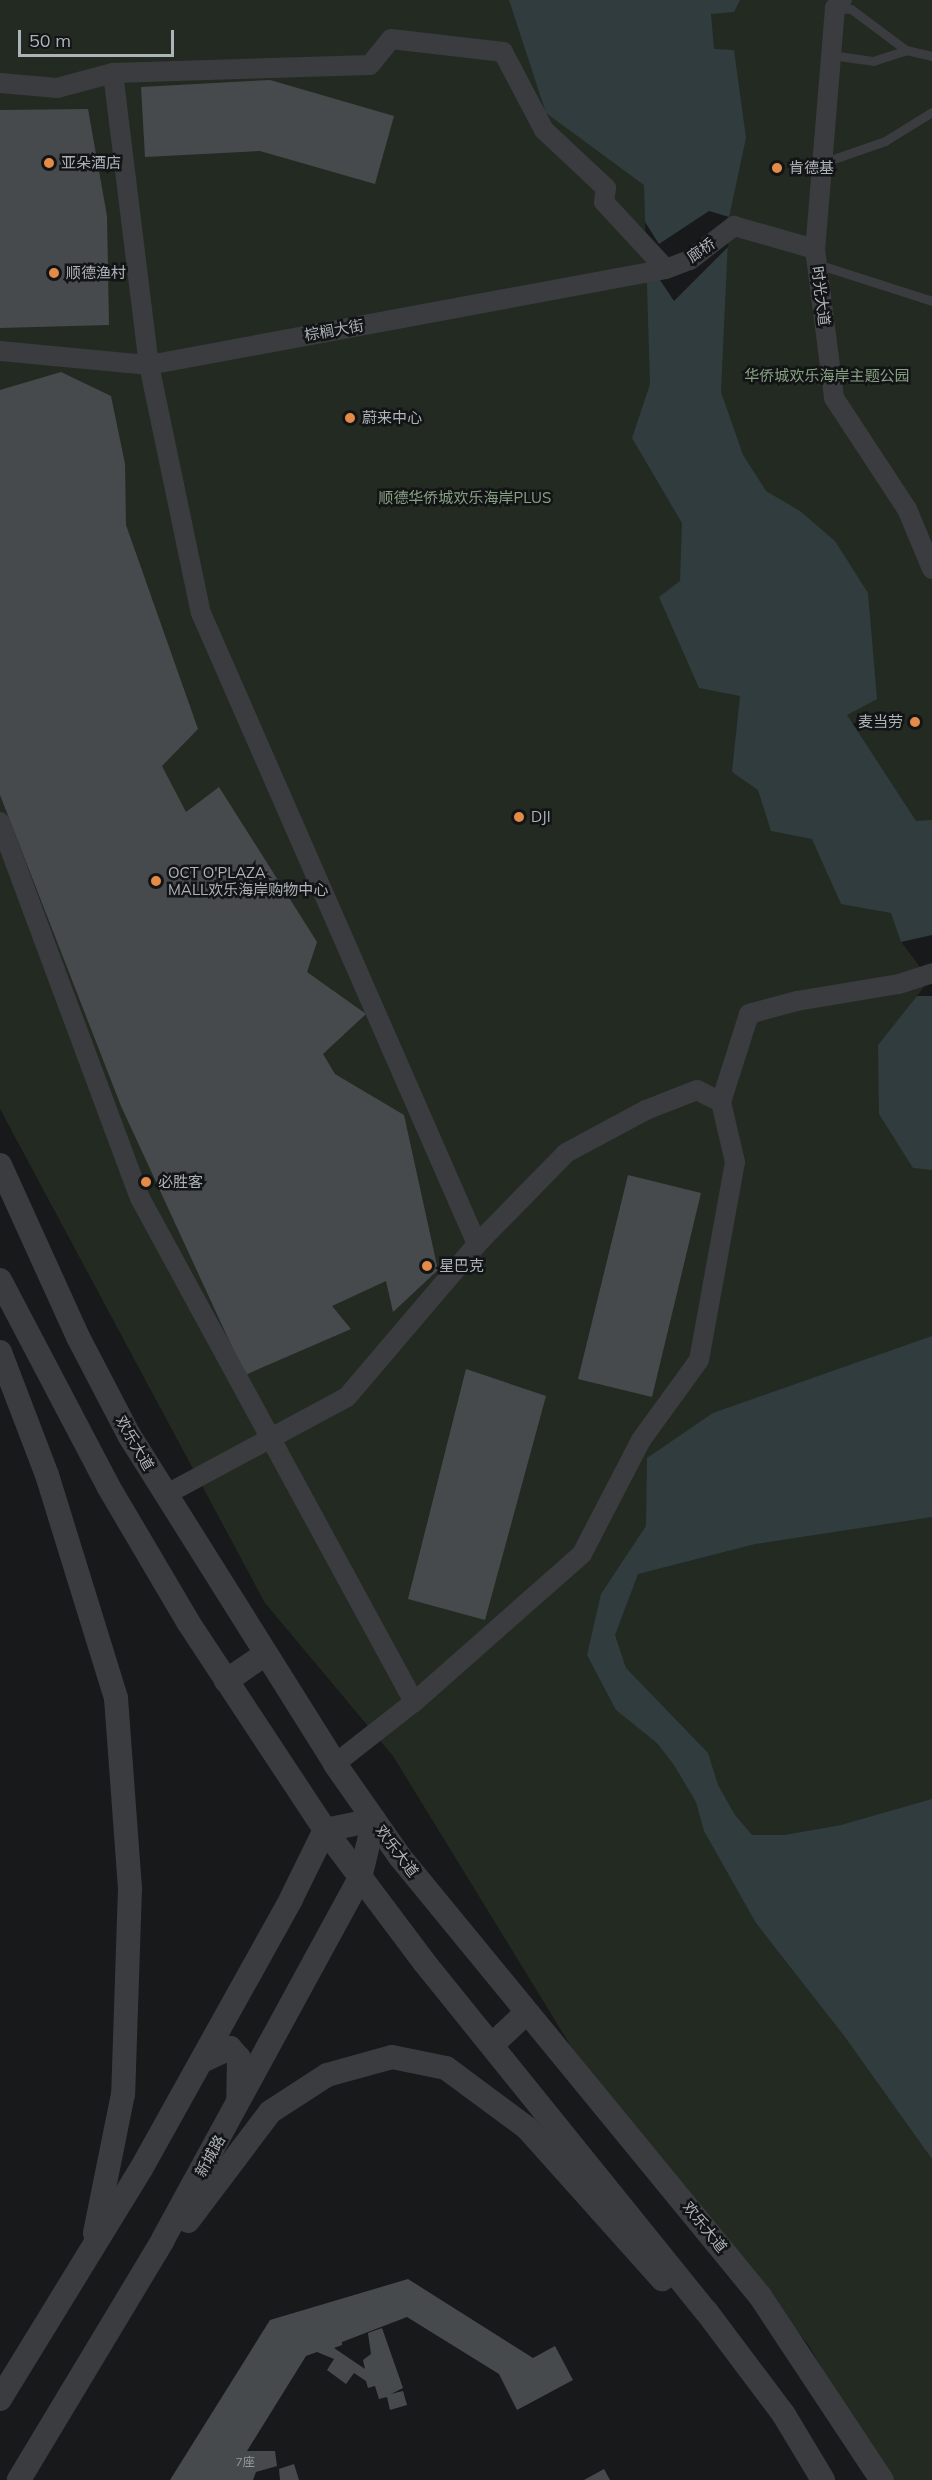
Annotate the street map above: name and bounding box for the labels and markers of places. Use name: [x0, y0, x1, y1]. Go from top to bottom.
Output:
place label: 亚朵酒店: [61, 154, 121, 172]
marker: 亚朵酒店: [42, 156, 56, 170]
place label: 肯德基: [789, 159, 834, 177]
marker: 肯德基: [770, 161, 784, 175]
place label: 顺德渔村: [66, 264, 126, 282]
marker: 顺德渔村: [47, 266, 61, 280]
place label: 蔚来中心: [362, 409, 422, 427]
marker: 蔚来中心: [343, 411, 357, 425]
place label: 麦当劳: [858, 713, 903, 731]
marker: 麦当劳: [908, 715, 922, 729]
place label: DJI: [531, 808, 551, 826]
marker: DJI: [512, 810, 526, 824]
place label: OCT O'PLAZA MALL欢乐海岸购物中心: [168, 863, 328, 898]
marker: OCT O'PLAZA MALL欢乐海岸购物中心: [149, 874, 163, 888]
place label: 必胜客: [158, 1173, 203, 1191]
marker: 必胜客: [139, 1175, 153, 1189]
place label: 星巴克: [439, 1257, 484, 1275]
marker: 星巴克: [420, 1259, 434, 1273]

